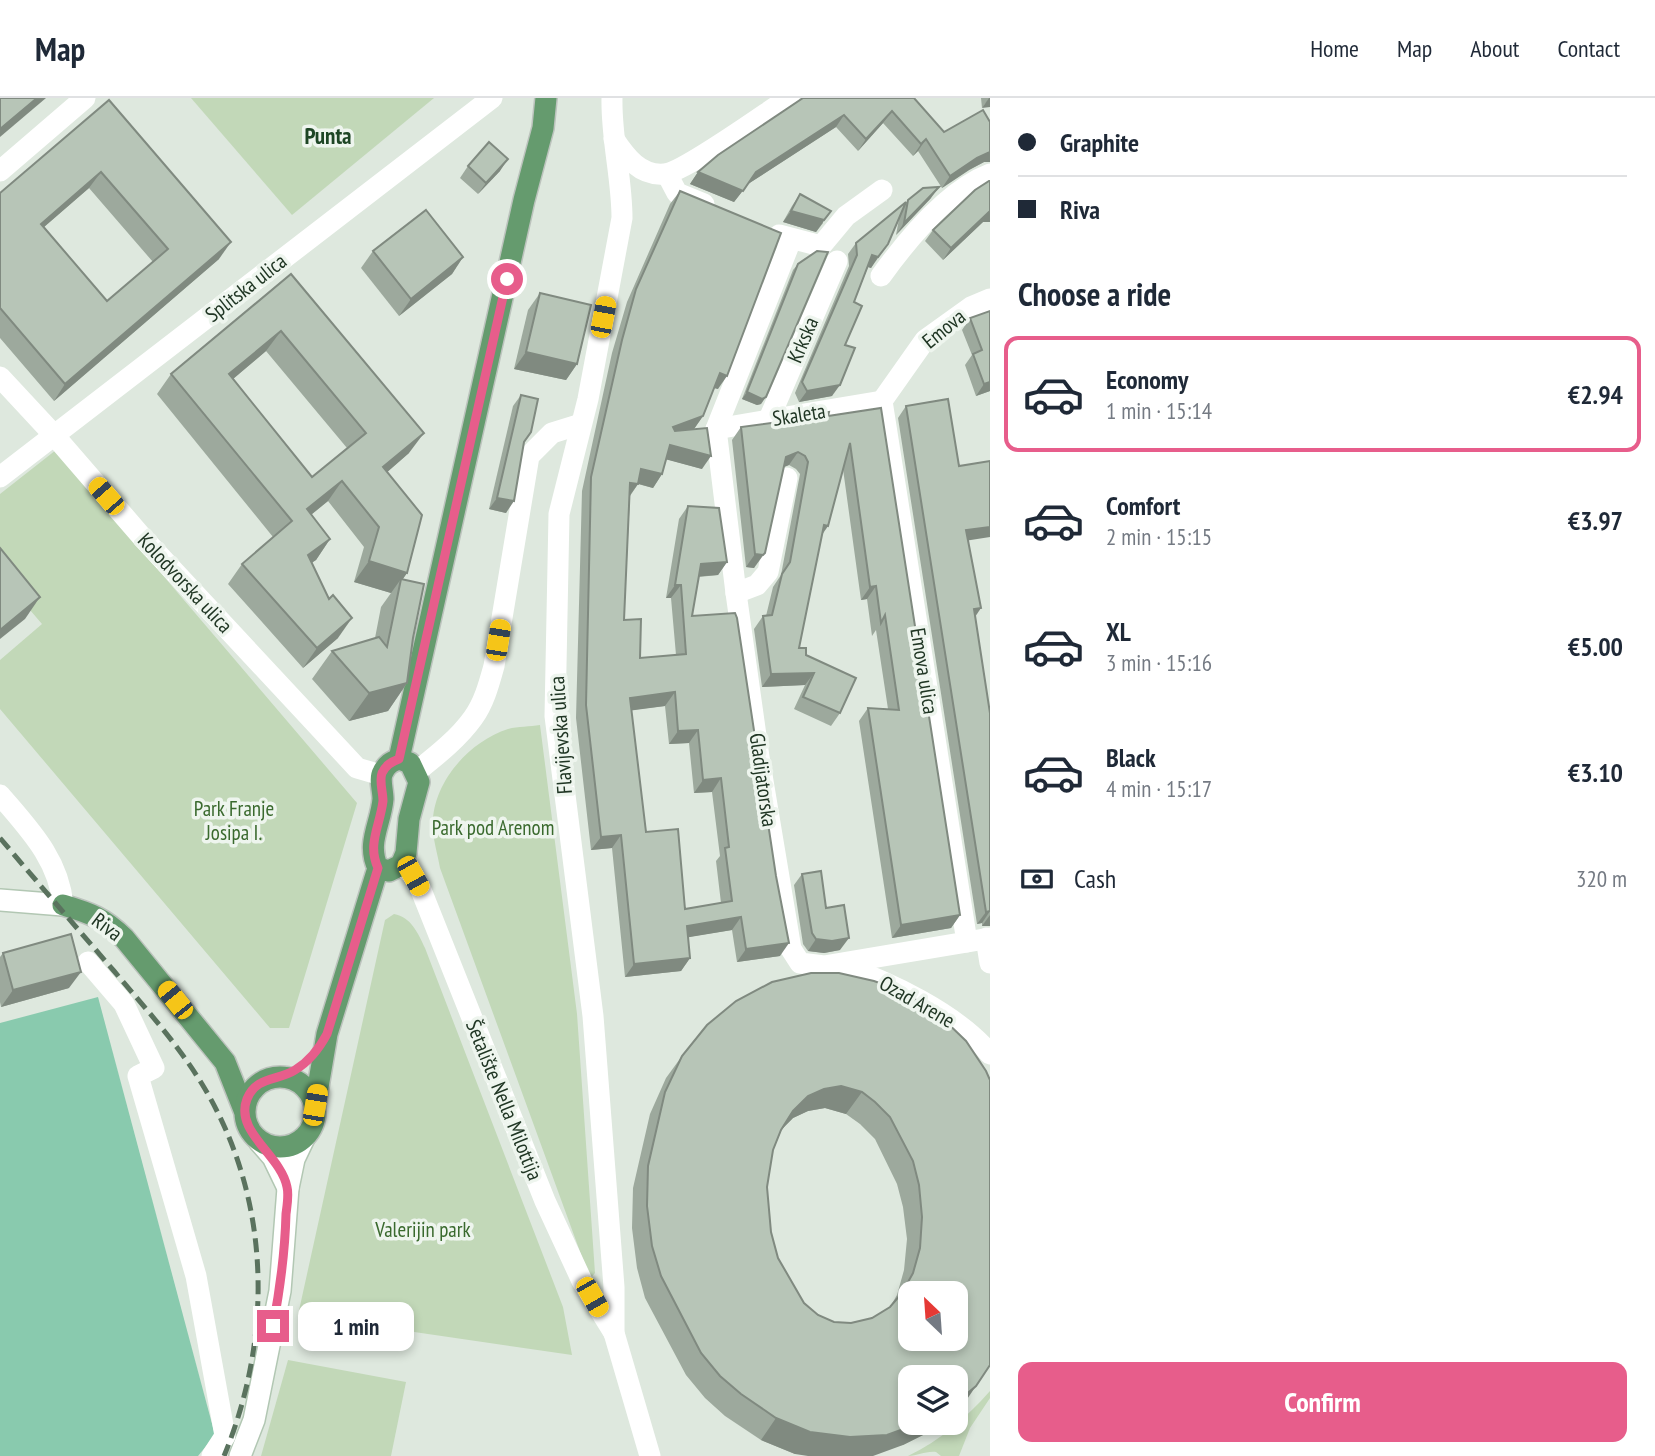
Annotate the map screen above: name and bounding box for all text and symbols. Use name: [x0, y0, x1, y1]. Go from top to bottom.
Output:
text: Map: [35, 27, 85, 70]
text: Home: [1310, 33, 1359, 64]
text: Map: [1397, 33, 1432, 64]
text: About: [1470, 33, 1519, 64]
text: Contact: [1557, 33, 1620, 64]
district label: Punta: [304, 121, 352, 150]
text: Graphite: [1060, 126, 1139, 159]
text: Riva: [1060, 193, 1100, 226]
street label: Splitska ulica: [200, 247, 292, 328]
route start: [491, 263, 523, 295]
text: Choose a ride: [1018, 273, 1171, 315]
car: [589, 294, 618, 340]
street label: Emova: [917, 303, 971, 354]
street label: Krkska: [781, 313, 824, 367]
icon: car: [1022, 363, 1085, 426]
text: Economy: [1106, 363, 1188, 396]
text: €2.94: [1568, 378, 1623, 411]
text: 1 min · 15:14: [1106, 396, 1212, 425]
street label: Skaleta: [770, 397, 827, 432]
car: [85, 473, 128, 519]
icon: car: [1022, 489, 1085, 552]
text: Comfort: [1106, 489, 1180, 522]
text: €3.97: [1568, 504, 1623, 537]
text: 2 min · 15:15: [1106, 522, 1212, 551]
street label: Kolodvorska ulica: [132, 527, 239, 638]
icon: car: [1022, 615, 1085, 678]
text: XL: [1106, 615, 1131, 648]
car: [485, 618, 512, 662]
street label: Emova ulica: [904, 626, 945, 716]
text: €5.00: [1568, 630, 1623, 663]
text: 3 min · 15:16: [1106, 648, 1212, 677]
street label: Flavijevska ulica: [543, 675, 578, 795]
street label: Gladijatorska: [744, 731, 783, 828]
icon: car: [1022, 741, 1085, 804]
text: Black: [1106, 741, 1156, 774]
text: €3.10: [1568, 756, 1623, 789]
text: 4 min · 15:17: [1106, 774, 1212, 803]
park label: Park Franje Josipa I.: [194, 795, 274, 846]
park label: Park pod Arenom: [432, 814, 554, 841]
car: [394, 853, 433, 899]
icon: cash: [1018, 860, 1056, 898]
text: Cash: [1074, 862, 1116, 895]
text: 320 m: [1576, 864, 1627, 893]
street label: Riva: [87, 906, 128, 947]
street label: Ozad Arene: [875, 969, 960, 1034]
car: [154, 977, 197, 1023]
street label: Šetalište Nella Milottija: [460, 1016, 549, 1184]
car: [302, 1082, 329, 1128]
park label: Valerijin park: [374, 1216, 471, 1243]
car: [573, 1274, 612, 1320]
north arrow: [898, 1281, 968, 1351]
map controls: [898, 1281, 968, 1435]
callout: 1 min: [298, 1302, 413, 1350]
route end: [257, 1310, 289, 1342]
text: 1 min: [333, 1312, 379, 1341]
button: Confirm: [1018, 1362, 1627, 1442]
button: layers: [898, 1365, 968, 1435]

